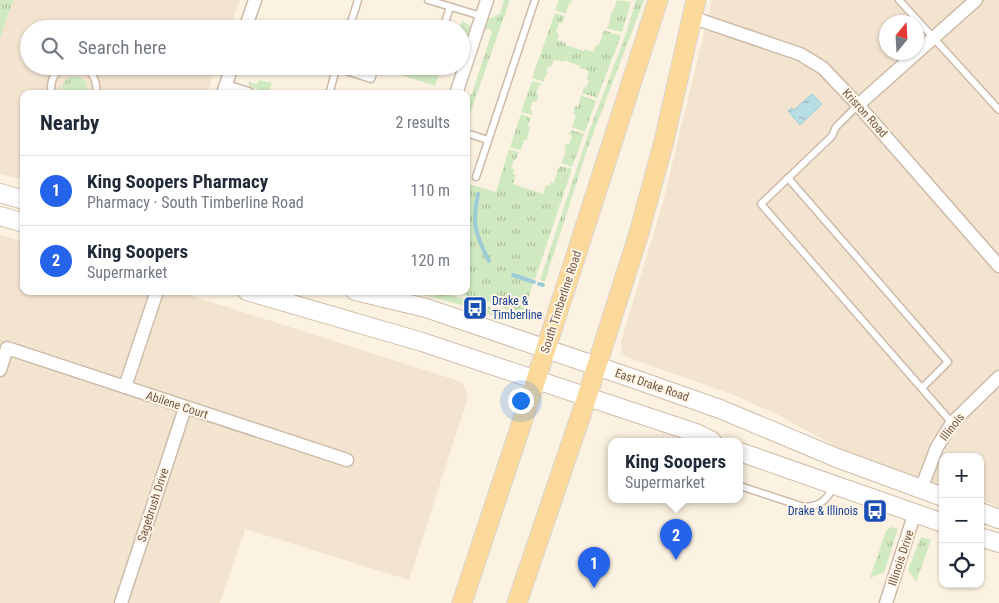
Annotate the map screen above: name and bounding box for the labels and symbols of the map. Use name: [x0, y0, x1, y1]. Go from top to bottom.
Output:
north arrow: [879, 15, 924, 60]
street label: Krisron Road: [840, 86, 891, 140]
street label: South Timberline Road: [538, 249, 584, 355]
place label: Drake & Timberline: [492, 294, 543, 322]
bus stop icon: Drake & Timberline: [462, 295, 488, 321]
street label: East Drake Road: [613, 366, 691, 404]
street label: Abilene Court: [144, 388, 210, 422]
your location: [508, 388, 534, 414]
street label: Illinois: [937, 410, 967, 444]
street label: Sagebrush Drive: [134, 466, 172, 544]
bus stop icon: Drake & Illinois: [862, 498, 888, 524]
place label: Drake & Illinois: [788, 504, 858, 518]
pin: 2: [660, 519, 692, 560]
street label: Illinois Drive: [885, 528, 917, 588]
pin: 1: [578, 547, 610, 588]

